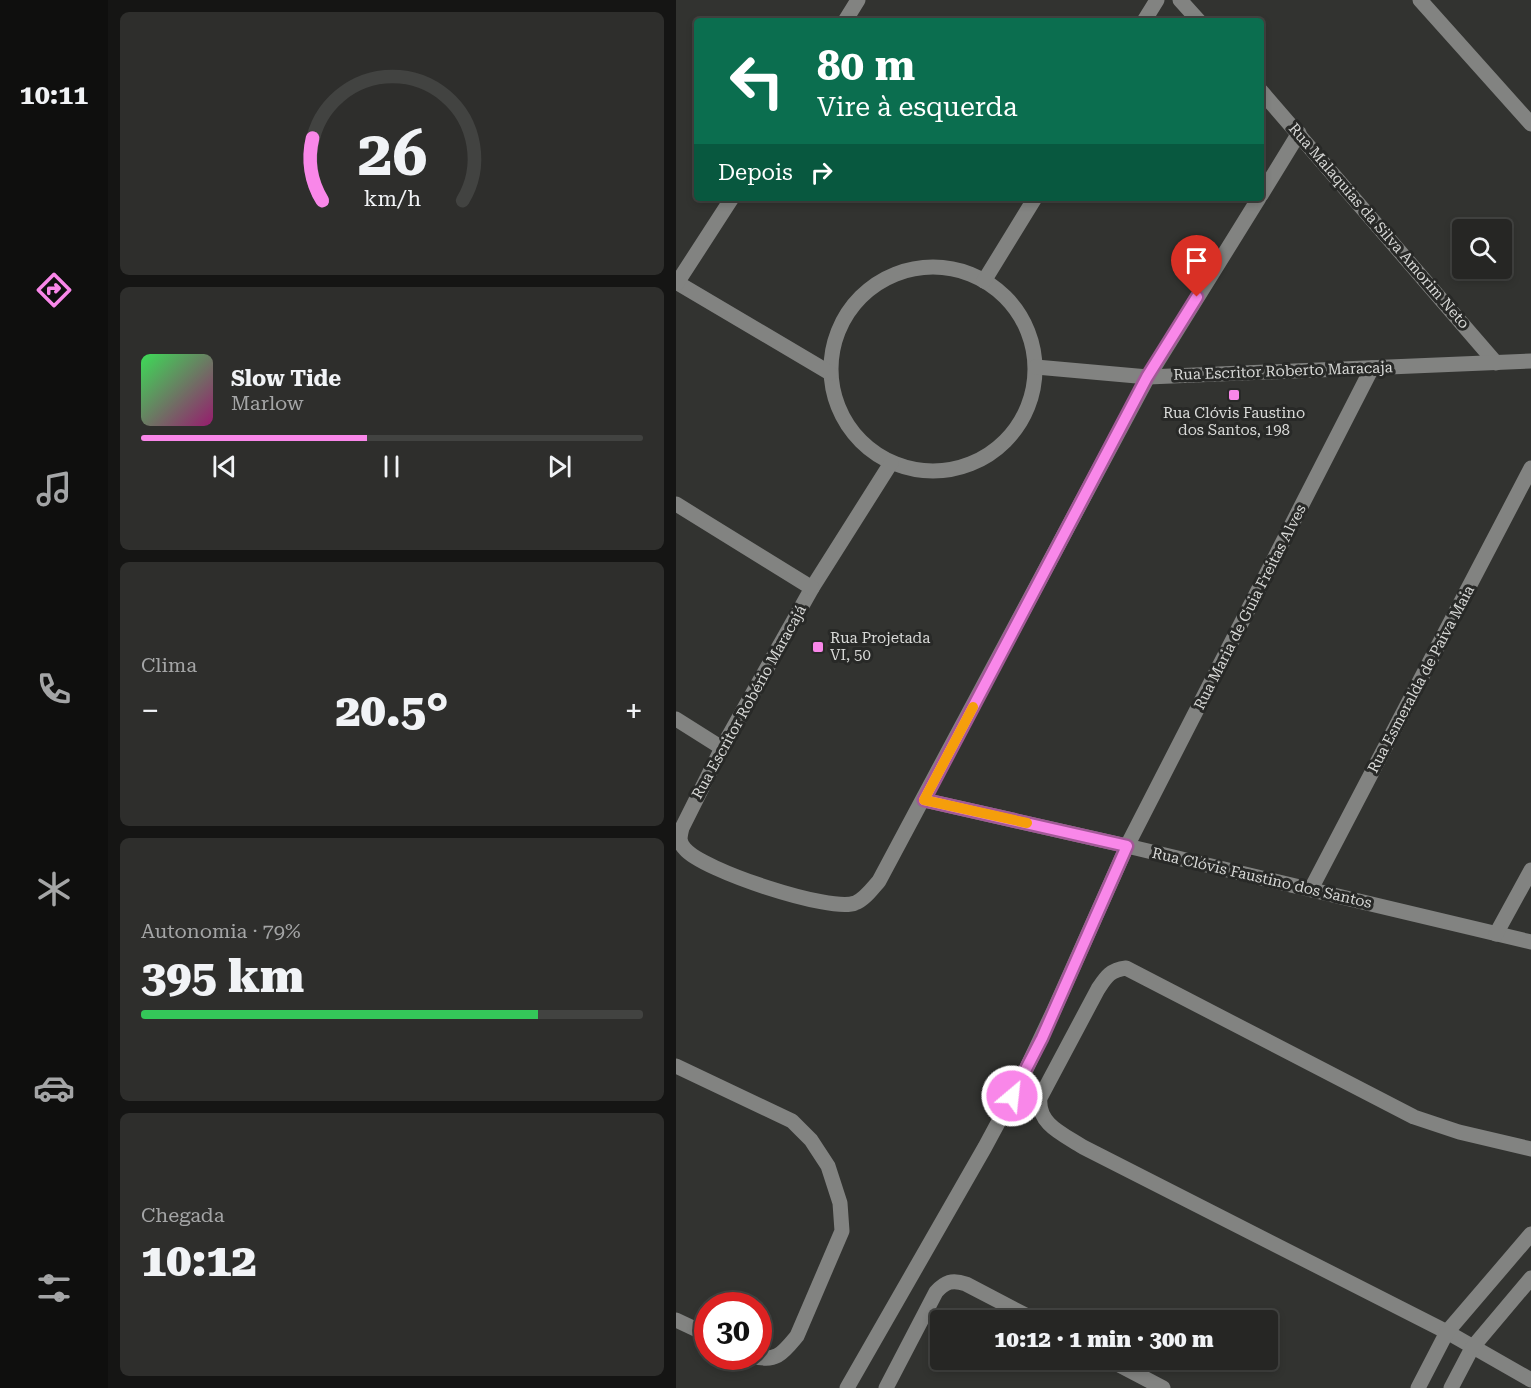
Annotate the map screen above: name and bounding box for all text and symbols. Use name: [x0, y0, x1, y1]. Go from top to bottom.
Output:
text: 80 m: [817, 41, 915, 90]
icon: left: [718, 42, 796, 120]
text: 10:11: [20, 79, 88, 111]
text: Vire à esquerda: [817, 91, 1018, 123]
text: 26: [357, 117, 427, 190]
street label: Rua Malaquias da Silva Amorim Neto: [1285, 120, 1473, 332]
icon: right: [805, 156, 838, 189]
text: Depois: [718, 160, 793, 185]
text: km/h: [363, 186, 421, 211]
map controls: [1452, 219, 1512, 279]
button: search: [1452, 219, 1512, 279]
pin: [1171, 235, 1222, 297]
icon: arrive: [1180, 244, 1213, 277]
icon: directions: [33, 269, 75, 311]
street label: Rua Escritor Roberto Maracaja: [1173, 358, 1393, 384]
text: Slow Tide: [231, 366, 341, 391]
marker: Rua Clóvis Faustino dos Santos, 198: [1227, 388, 1241, 402]
text: Marlow: [231, 391, 304, 415]
place label: Rua Clóvis Faustino dos Santos, 198: [1163, 404, 1305, 439]
icon: previous: [208, 450, 241, 483]
icon: pause: [375, 450, 408, 483]
icon: next: [543, 450, 576, 483]
icon: music: [33, 468, 75, 510]
street label: Rua Maria de Guia Freitas Alves: [1190, 501, 1310, 713]
street label: Rua Esmeralda de Paiva Maia: [1364, 582, 1478, 776]
street label: Rua Escritor Robério Maracajá: [688, 602, 810, 802]
place label: Rua Projetada VI, 50: [830, 629, 930, 664]
marker: Rua Projetada VI, 50: [811, 640, 825, 654]
text: Clima: [141, 653, 197, 677]
icon: phone: [33, 668, 75, 710]
text: 20.5°: [335, 684, 449, 737]
text: −: [141, 691, 159, 730]
text: +: [625, 691, 643, 730]
street label: Rua Clóvis Faustino dos Santos: [1150, 844, 1374, 912]
icon: climate: [33, 868, 75, 910]
text: Autonomia · 79%: [141, 919, 301, 943]
text: 395 km: [141, 950, 304, 1003]
position arrow: [980, 1064, 1044, 1128]
icon: car: [33, 1067, 75, 1109]
text: Chegada: [141, 1203, 225, 1227]
text: 10:12: [141, 1234, 257, 1287]
icon: filters: [33, 1267, 75, 1309]
speed limit sign: 30: [694, 1292, 772, 1370]
text: 10:12 · 1 min · 300 m: [994, 1327, 1214, 1352]

